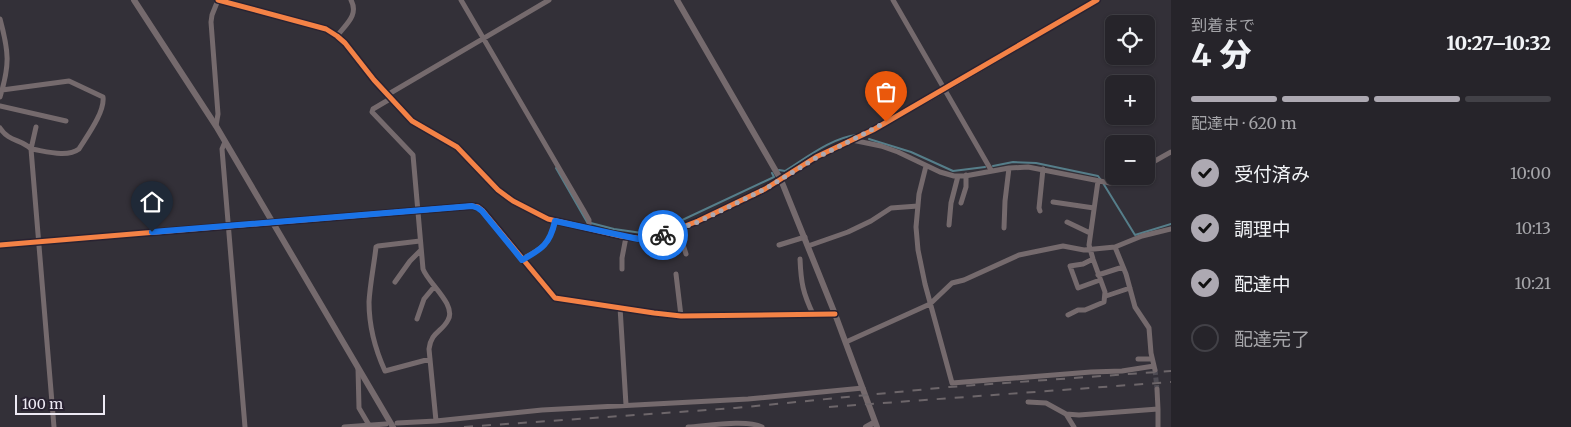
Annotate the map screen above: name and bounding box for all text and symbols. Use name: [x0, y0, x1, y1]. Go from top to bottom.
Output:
map controls: [1105, 15, 1155, 185]
button: locate: [1105, 15, 1155, 65]
text: 到着まで: [1191, 15, 1255, 35]
text: 10:27–10:32: [1446, 31, 1551, 55]
text: 4 分: [1191, 35, 1251, 75]
pin: [865, 71, 907, 122]
button: +: [1105, 75, 1155, 125]
icon: bag: [872, 78, 900, 106]
text: 配達中 · 620 m: [1191, 113, 1297, 133]
button: −: [1105, 135, 1155, 185]
icon: check: [1191, 159, 1219, 187]
text: 受付済み: [1234, 162, 1310, 186]
text: 10:00: [1510, 163, 1551, 183]
pin: [131, 181, 173, 232]
icon: home: [138, 188, 166, 216]
courier: [638, 210, 688, 260]
icon: check: [1191, 214, 1219, 242]
text: 調理中: [1234, 217, 1291, 241]
text: 10:13: [1515, 218, 1551, 238]
icon: bike: [649, 221, 677, 249]
icon: check: [1191, 269, 1219, 297]
text: 配達中: [1234, 272, 1291, 296]
text: 10:21: [1515, 273, 1551, 293]
text: 配達完了: [1234, 327, 1310, 351]
scale bar: [15, 392, 105, 415]
text: 100 m: [22, 395, 63, 413]

